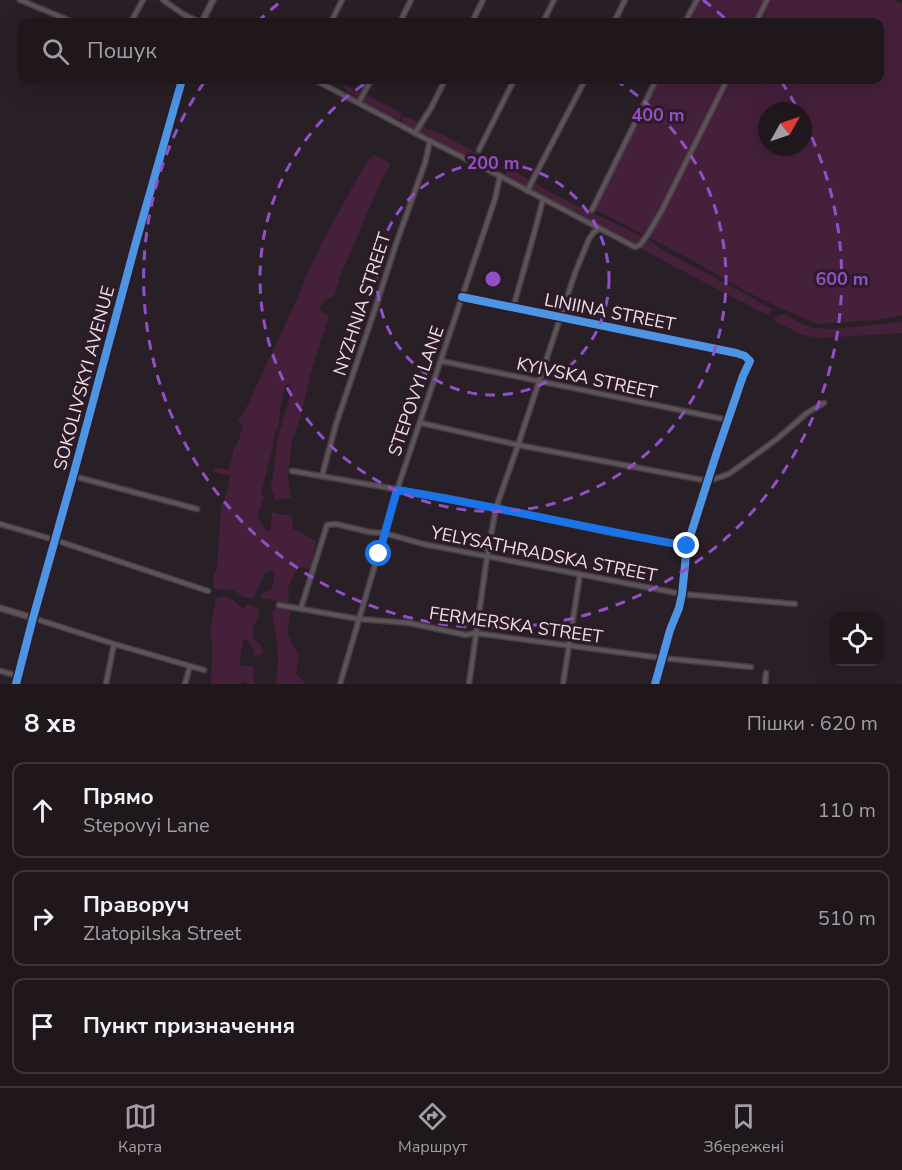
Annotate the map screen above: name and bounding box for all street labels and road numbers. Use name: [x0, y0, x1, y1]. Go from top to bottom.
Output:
street label: NYZHNIA STREET: [328, 229, 397, 379]
street label: SOKOLIVSKYI AVENUE: [48, 283, 120, 473]
street label: LINIINA STREET: [542, 288, 678, 337]
street label: STEPOVYI LANE: [383, 323, 449, 459]
street label: KYIVSKA STREET: [514, 351, 660, 405]
street label: YELYSATHRADSKA STREET: [428, 520, 659, 588]
street label: FERMERSKA STREET: [428, 601, 605, 649]

